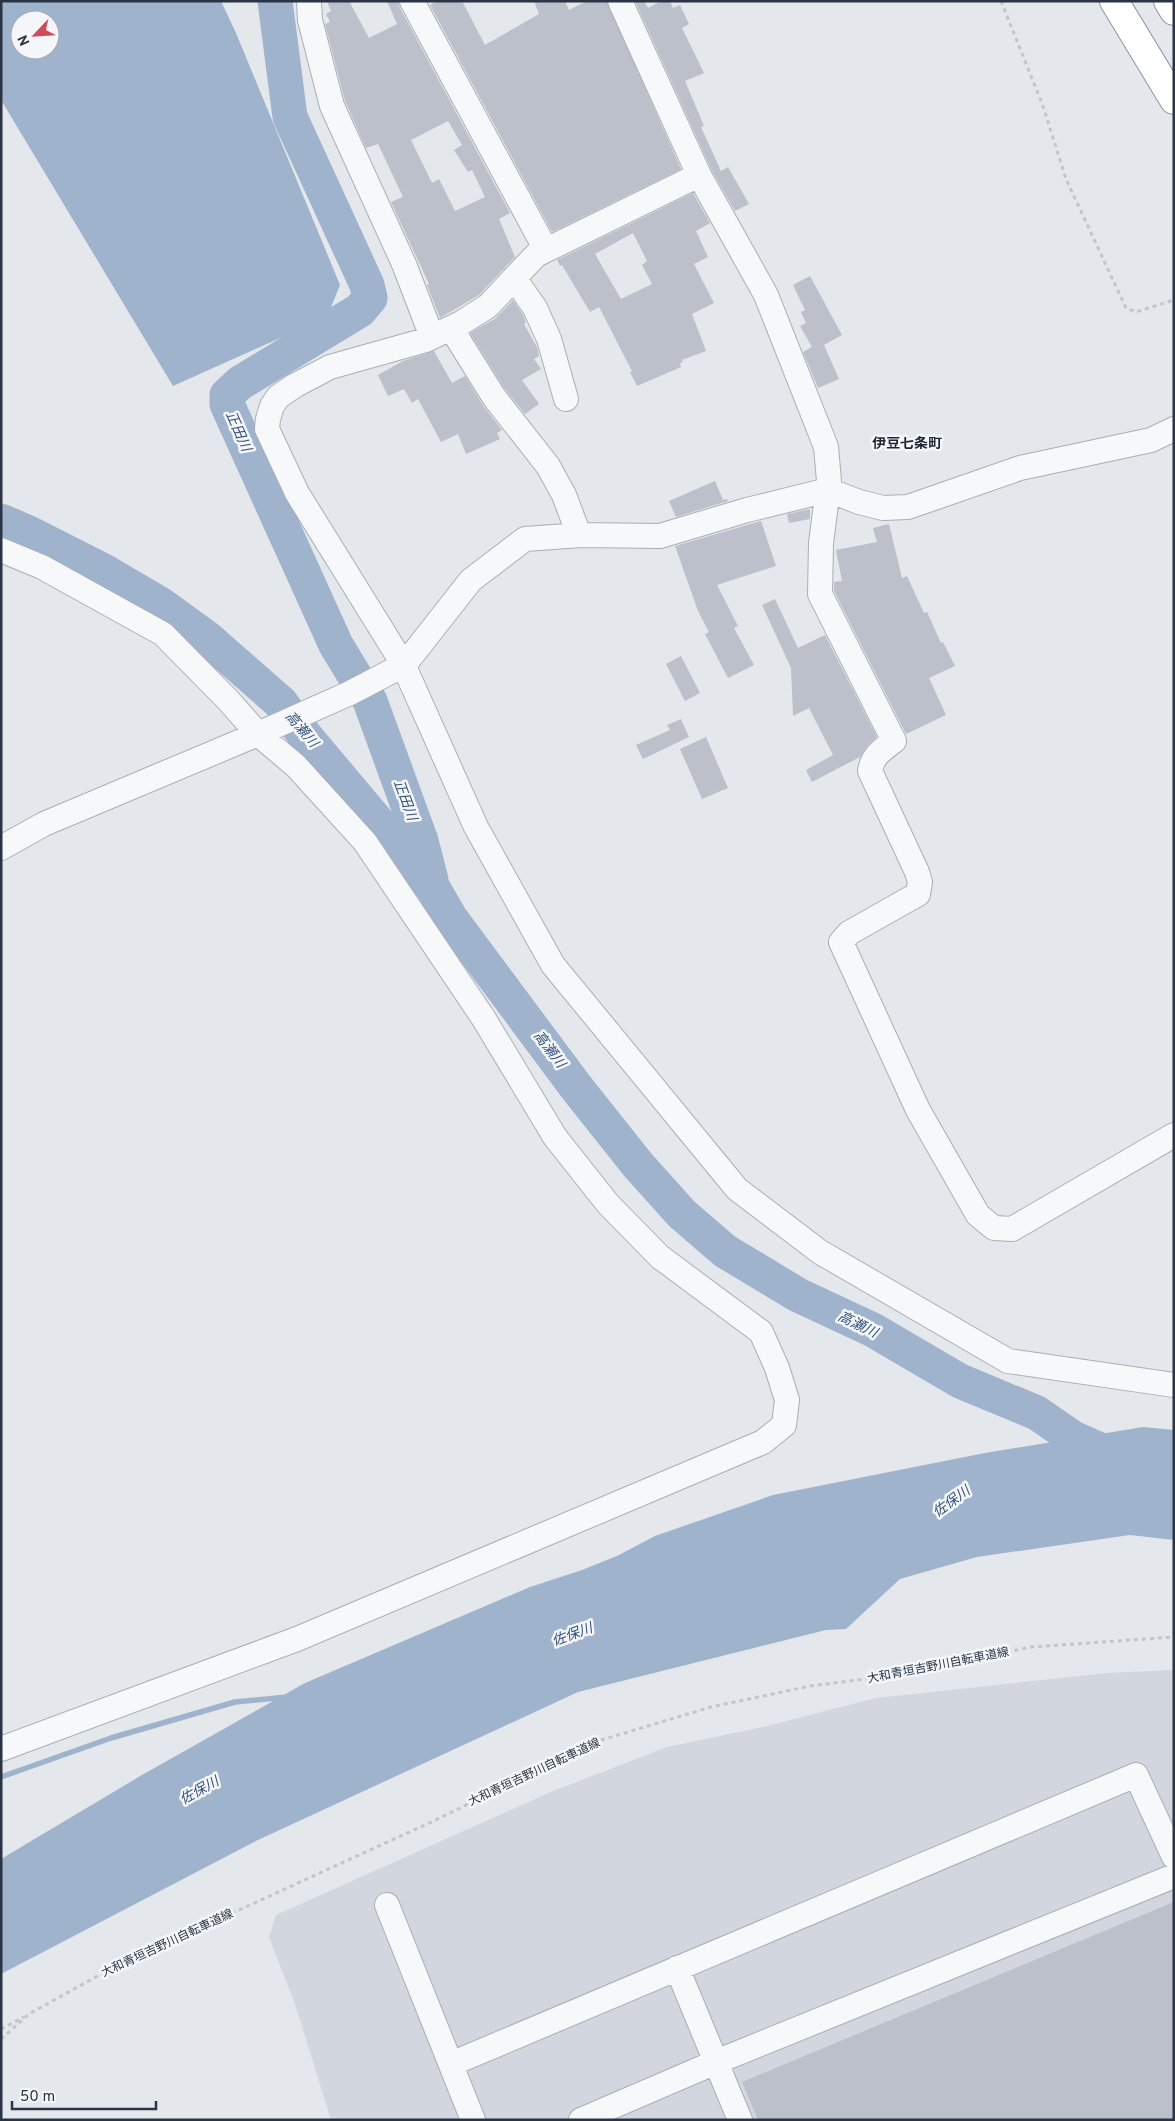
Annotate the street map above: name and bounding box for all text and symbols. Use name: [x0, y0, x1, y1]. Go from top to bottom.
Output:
north arrow: [10, 10, 60, 60]
text: N: [15, 32, 34, 48]
water label: 正田川: [221, 409, 255, 456]
district label: 伊豆七条町: [872, 435, 942, 453]
water label: 高瀬川: [281, 708, 322, 753]
water label: 正田川: [389, 778, 420, 825]
water label: 高瀬川: [529, 1028, 569, 1073]
water label: 高瀬川: [835, 1309, 882, 1343]
water label: 佐保川: [930, 1482, 975, 1521]
water label: 佐保川: [550, 1620, 597, 1651]
street label: 大和青垣吉野川自転車道線: [866, 1644, 1010, 1688]
street label: 大和青垣吉野川自転車道線: [466, 1735, 603, 1811]
water label: 佐保川: [177, 1773, 224, 1809]
street label: 大和青垣吉野川自転車道線: [99, 1906, 236, 1982]
scale bar: [12, 2078, 156, 2110]
text: 50 m: [20, 2088, 55, 2107]

